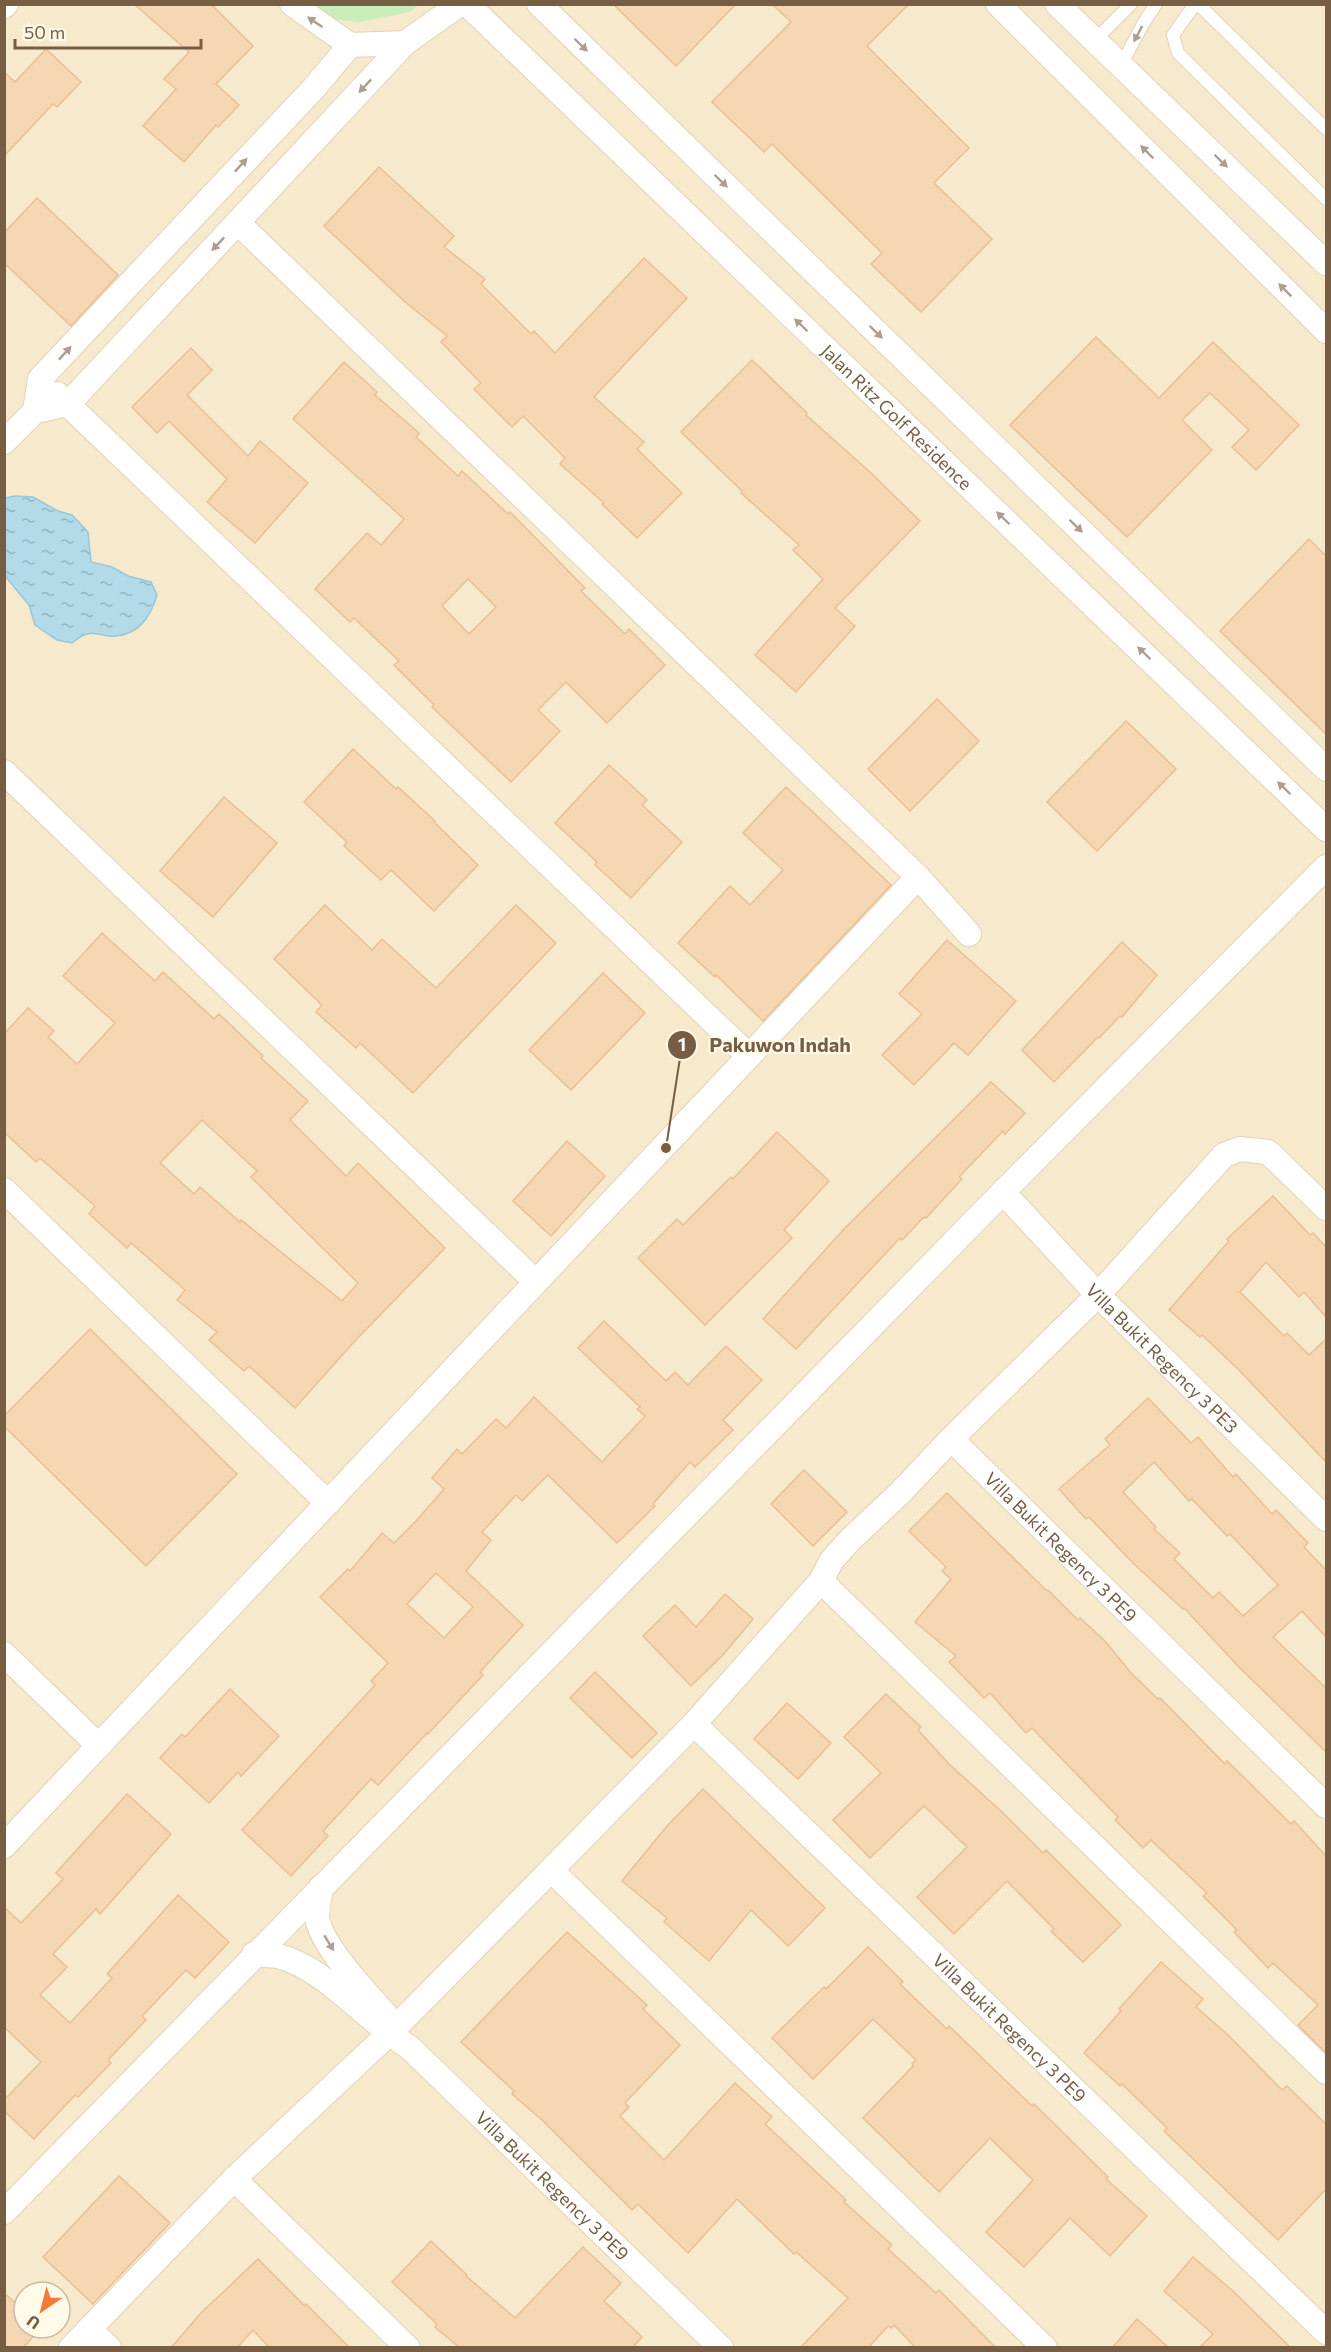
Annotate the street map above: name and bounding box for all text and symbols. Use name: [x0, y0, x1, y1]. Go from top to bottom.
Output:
scale bar: [15, 12, 201, 50]
one-way arrow: [308, 16, 324, 28]
text: 50 m: [24, 21, 65, 43]
one-way arrow: [1133, 26, 1143, 43]
one-way arrow: [573, 38, 587, 52]
one-way arrow: [358, 78, 372, 93]
one-way arrow: [1140, 146, 1154, 160]
one-way arrow: [1213, 154, 1228, 168]
one-way arrow: [234, 158, 248, 172]
one-way arrow: [713, 174, 728, 188]
one-way arrow: [212, 236, 225, 251]
one-way arrow: [1278, 282, 1292, 297]
one-way arrow: [795, 319, 809, 333]
one-way arrow: [868, 324, 882, 338]
street label: Jalan Ritz Golf Residence: [817, 339, 977, 494]
one-way arrow: [57, 346, 71, 360]
one-way arrow: [996, 512, 1010, 526]
one-way arrow: [1068, 519, 1083, 533]
one-way arrow: [1137, 647, 1151, 661]
one-way arrow: [1278, 782, 1292, 796]
callout: Pakuwon Indah: [667, 1026, 863, 1064]
text: Pakuwon Indah: [709, 1032, 851, 1056]
text: 1: [678, 1033, 686, 1055]
street label: Villa Bukit Regency 3 PE3: [1082, 1279, 1243, 1437]
street label: Villa Bukit Regency 3 PE9: [980, 1467, 1142, 1626]
one-way arrow: [324, 1935, 335, 1951]
street label: Villa Bukit Regency 3 PE9: [928, 1949, 1091, 2107]
street label: Villa Bukit Regency 3 PE9: [471, 2106, 634, 2264]
north arrow: [12, 2280, 72, 2340]
text: U: [23, 2312, 43, 2334]

